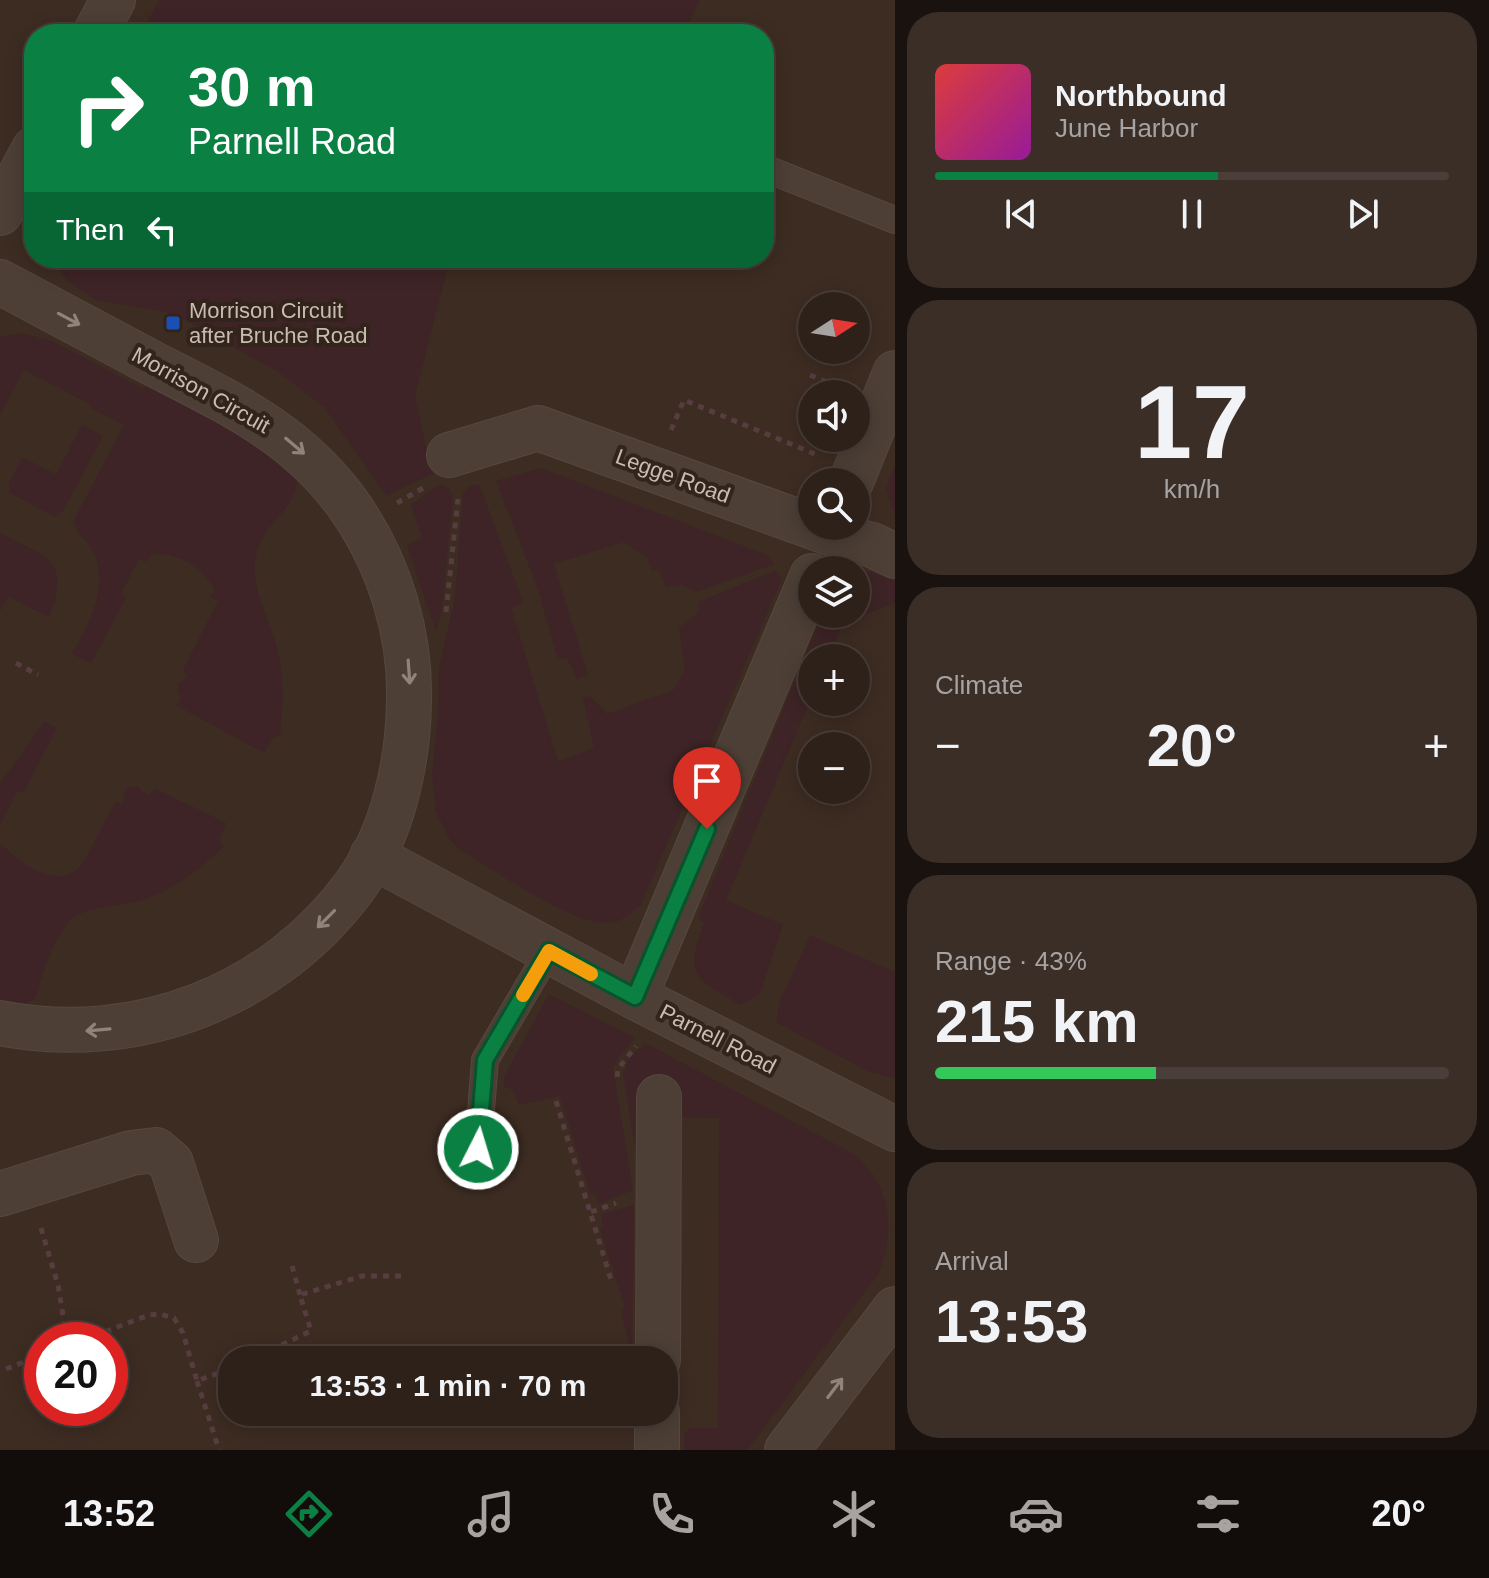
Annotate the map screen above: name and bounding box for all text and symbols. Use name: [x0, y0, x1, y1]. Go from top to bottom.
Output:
text: 30 m: [188, 55, 316, 118]
icon: right: [56, 56, 160, 160]
text: Northbound: [1055, 79, 1227, 112]
text: June Harbor: [1055, 113, 1198, 143]
text: Parnell Road: [188, 121, 396, 162]
icon: previous: [999, 192, 1043, 236]
icon: pause: [1170, 192, 1214, 236]
icon: next: [1341, 192, 1385, 236]
icon: left: [140, 208, 184, 252]
text: Then: [56, 213, 124, 246]
north arrow: [798, 292, 870, 364]
map controls: [798, 292, 870, 804]
place label: Morrison Circuit after Bruche Road: [189, 298, 368, 348]
one-way arrow: [56, 311, 80, 327]
marker: Morrison Circuit after Bruche Road: [164, 314, 182, 332]
street label: Morrison Circuit: [128, 342, 274, 438]
text: 17: [1134, 364, 1250, 480]
button: sound: [798, 380, 870, 452]
one-way arrow: [284, 437, 305, 455]
street label: Legge Road: [612, 444, 734, 508]
button: search: [798, 468, 870, 540]
text: km/h: [1164, 474, 1220, 504]
button: layers: [798, 556, 870, 628]
button: +: [798, 644, 870, 716]
one-way arrow: [402, 658, 417, 685]
text: Climate: [935, 670, 1023, 700]
text: 20°: [1147, 712, 1237, 779]
text: −: [935, 721, 961, 770]
text: +: [1423, 721, 1449, 770]
button: −: [798, 732, 870, 804]
pin: [673, 747, 741, 829]
icon: arrive: [685, 759, 729, 803]
one-way arrow: [317, 909, 336, 928]
text: Range · 43%: [935, 946, 1087, 976]
text: 215 km: [935, 988, 1139, 1055]
street label: Parnell Road: [656, 999, 780, 1079]
one-way arrow: [85, 1023, 112, 1038]
position arrow: [436, 1107, 520, 1191]
text: Arrival: [935, 1246, 1009, 1276]
text: 13:53: [935, 1288, 1088, 1355]
speed limit sign: 20: [24, 1322, 128, 1426]
text: 13:53 · 1 min · 70 m: [310, 1369, 586, 1402]
one-way arrow: [826, 1378, 843, 1399]
icon: directions: [281, 1486, 337, 1542]
icon: music: [463, 1486, 519, 1542]
icon: phone: [644, 1486, 700, 1542]
icon: climate: [826, 1486, 882, 1542]
icon: car: [1008, 1486, 1064, 1542]
icon: filters: [1190, 1486, 1246, 1542]
text: 13:52: [63, 1493, 155, 1534]
text: 20°: [1372, 1493, 1426, 1534]

